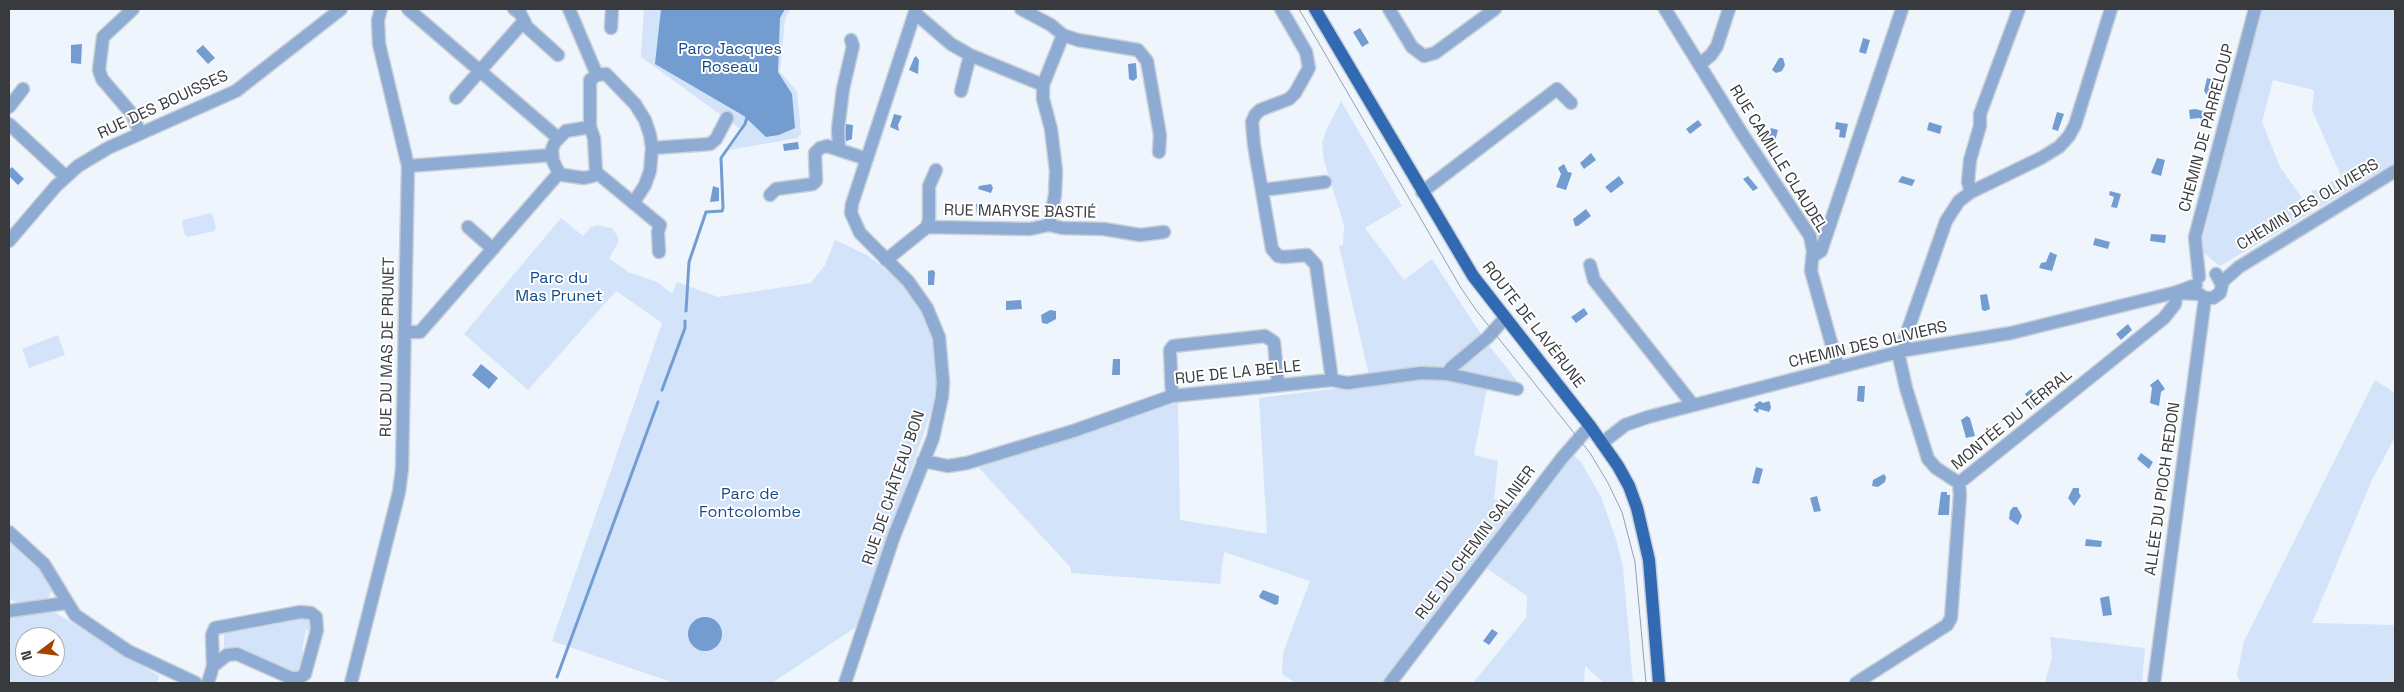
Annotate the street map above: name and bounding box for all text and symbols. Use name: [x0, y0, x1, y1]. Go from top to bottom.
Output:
park label: Parc Jacques Roseau: [678, 40, 782, 78]
street label: CHEMIN DE PARRELOUP: [2175, 42, 2239, 214]
street label: RUE DES BOUISSES: [95, 66, 231, 144]
street label: RUE CAMILLE CLAUDEL: [1725, 82, 1831, 236]
street label: CHEMIN DES OLIVIERS: [2234, 155, 2382, 255]
street label: RUE MARYSE BASTIÉ: [944, 201, 1096, 223]
street label: RUE DU MAS DE PRUNET: [377, 257, 399, 437]
street label: ROUTE DE LAVÉRUNE: [1478, 258, 1588, 392]
park label: Parc du Mas Prunet: [515, 269, 603, 307]
street label: CHEMIN DES OLIVIERS: [1787, 317, 1949, 373]
street label: RUE DE LA BELLE: [1174, 357, 1302, 389]
street label: MONTÉE DU TERRAL: [1948, 365, 2076, 475]
street label: ALLÉE DU PIOCH REDON: [2141, 401, 2185, 577]
street label: RUE DE CHÂTEAU BON: [859, 408, 929, 568]
street label: RUE DU CHEMIN SALINIER: [1412, 462, 1540, 624]
park label: Parc de Fontcolombe: [699, 485, 801, 523]
north arrow: [15, 627, 65, 677]
text: N: [17, 649, 36, 662]

